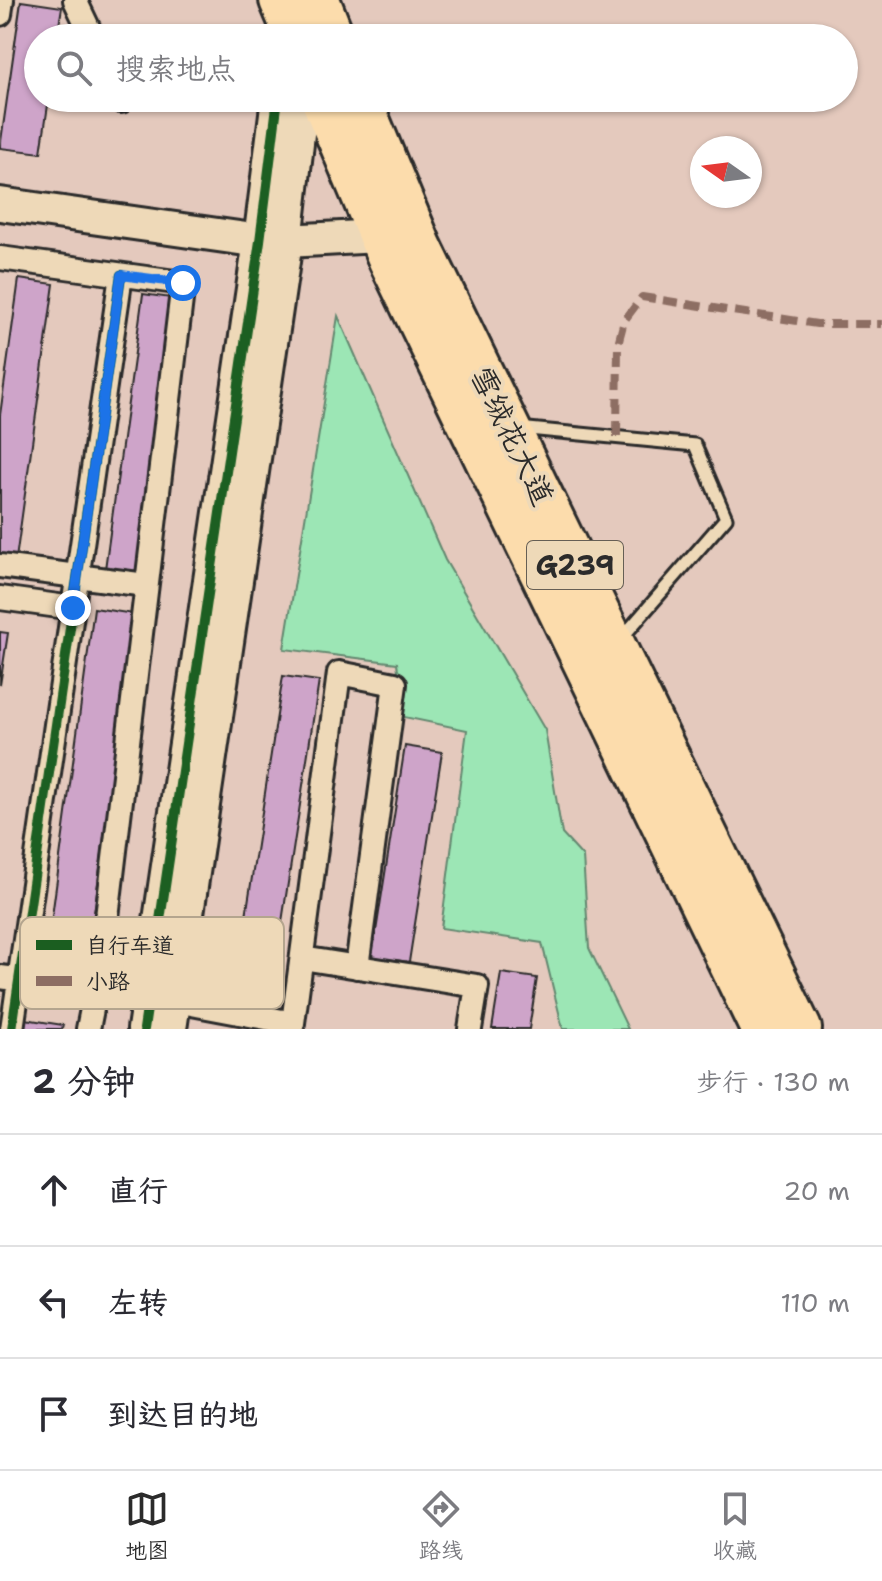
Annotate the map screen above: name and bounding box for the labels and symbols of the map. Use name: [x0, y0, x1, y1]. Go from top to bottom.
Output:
north arrow: [690, 136, 762, 208]
route start: [165, 265, 201, 301]
street label: 雪绒花大道: [461, 359, 564, 512]
road number: G239: [527, 541, 623, 589]
route end: [55, 590, 91, 626]
legend: [20, 917, 284, 1009]
text: 自行车道: [86, 931, 174, 960]
text: 小路: [86, 967, 130, 996]

